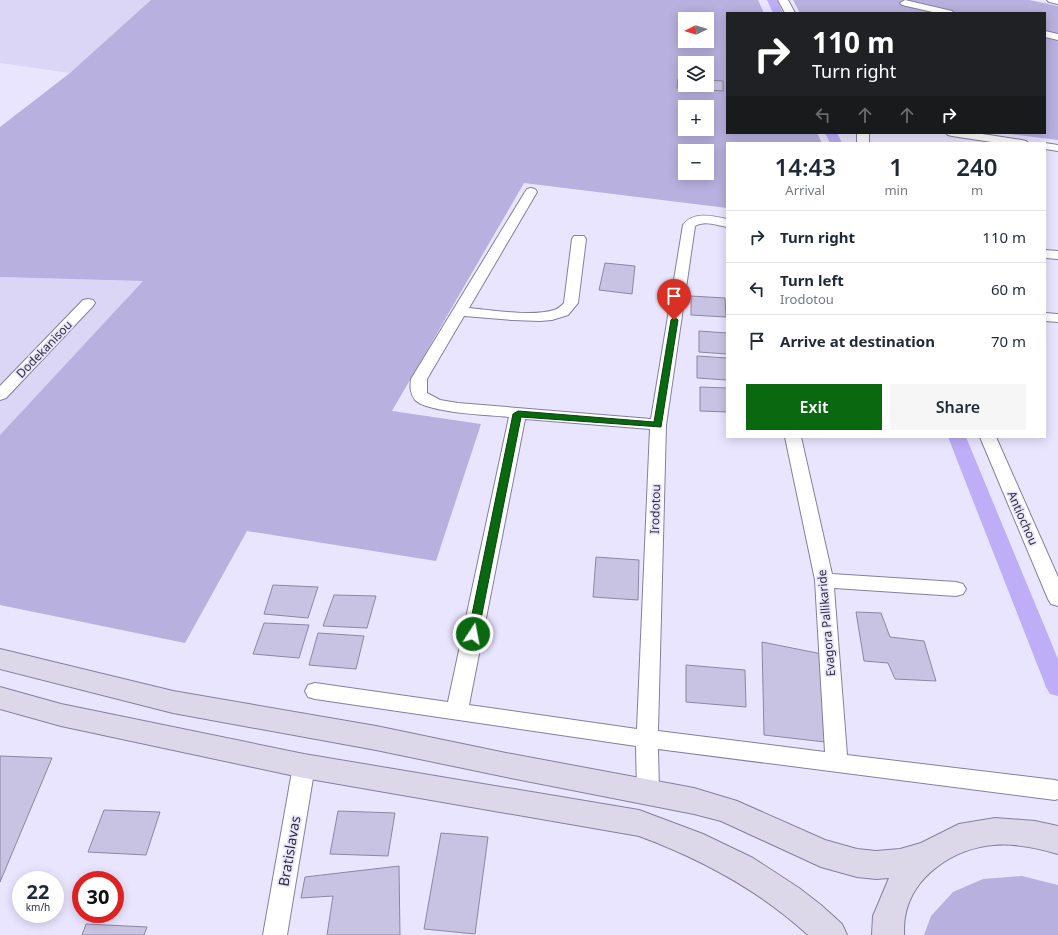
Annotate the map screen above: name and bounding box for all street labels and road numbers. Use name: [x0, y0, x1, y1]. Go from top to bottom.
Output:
street label: Dodekanisou: [12, 316, 76, 382]
street label: Irodotou: [646, 484, 664, 534]
street label: Antiochou: [1004, 488, 1042, 548]
street label: Evagora Pallikaride: [813, 569, 839, 677]
street label: Bratislavas: [273, 814, 305, 888]

